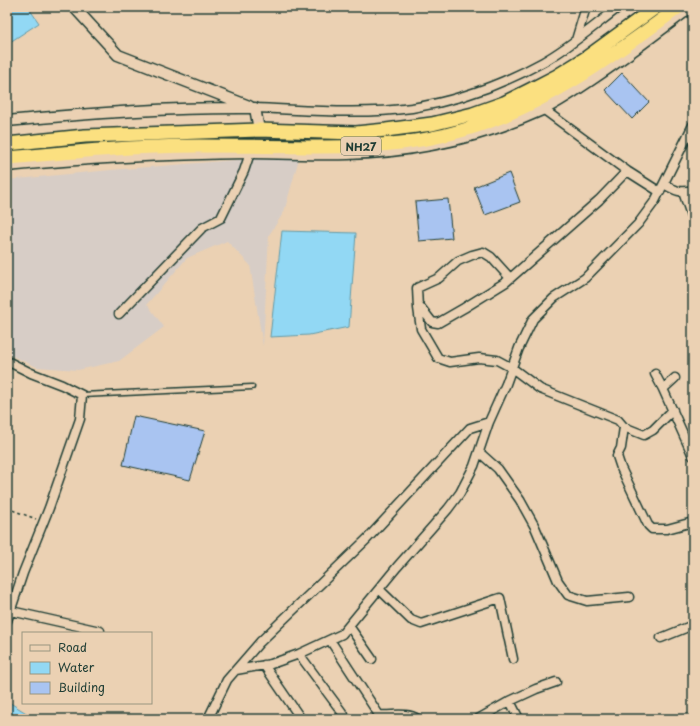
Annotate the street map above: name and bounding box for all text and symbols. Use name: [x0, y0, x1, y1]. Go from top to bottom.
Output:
road number: NH27: [341, 137, 381, 155]
legend: [22, 632, 152, 704]
text: Road: [58, 638, 87, 656]
text: Water: [58, 658, 95, 676]
text: Building: [58, 678, 105, 696]

